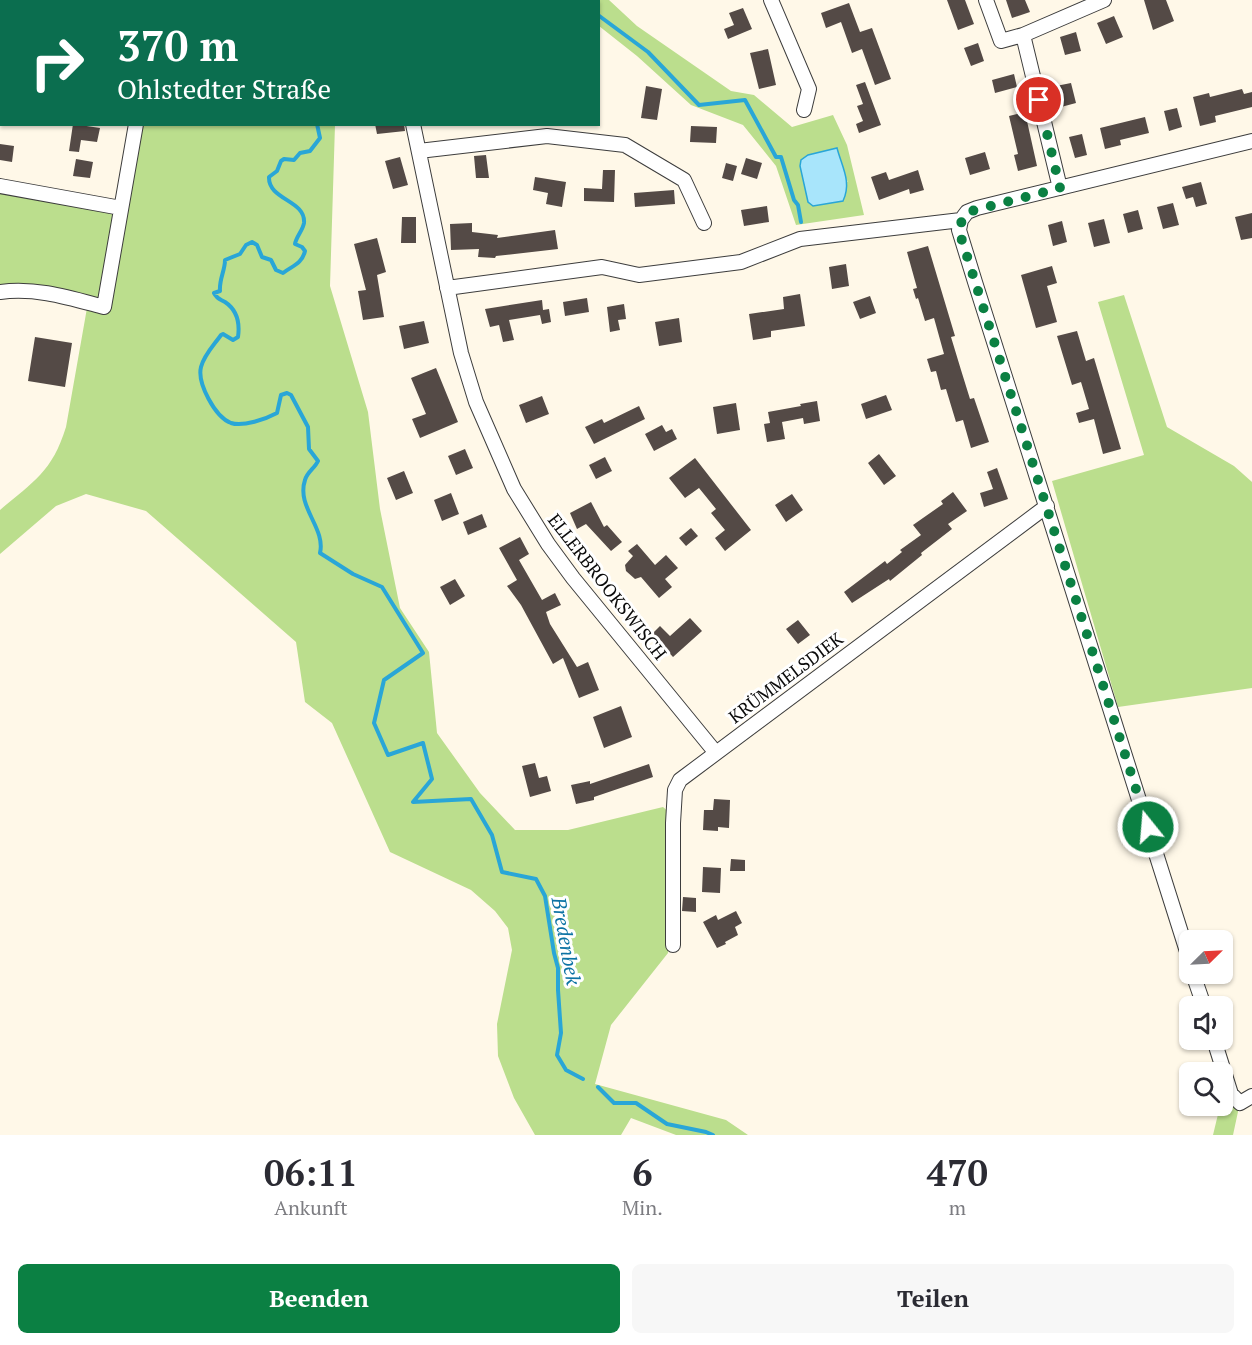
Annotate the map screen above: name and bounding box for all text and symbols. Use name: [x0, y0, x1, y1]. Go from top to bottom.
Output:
text: 370 m: [117, 17, 238, 73]
icon: right: [18, 24, 96, 102]
text: Ohlstedter Straße: [117, 71, 331, 107]
pin: [1013, 74, 1064, 125]
icon: arrive: [1022, 83, 1055, 116]
street label: ELLERBROOKSWISCH: [543, 508, 673, 665]
street label: KRÜMMELSDIEK: [723, 626, 848, 728]
position arrow: [1116, 795, 1180, 859]
water label: Bredenbek: [545, 894, 588, 987]
north arrow: [1179, 930, 1233, 984]
map controls: [1179, 930, 1233, 1116]
button: sound: [1179, 996, 1233, 1050]
button: search: [1179, 1062, 1233, 1116]
text: 06:11: [264, 1149, 358, 1196]
text: 6: [632, 1149, 652, 1196]
text: 470: [927, 1149, 988, 1196]
text: Ankunft: [274, 1194, 348, 1221]
text: Min.: [622, 1194, 663, 1221]
text: m: [949, 1194, 966, 1221]
button: Beenden: [18, 1264, 620, 1333]
button: Teilen: [632, 1264, 1234, 1333]

